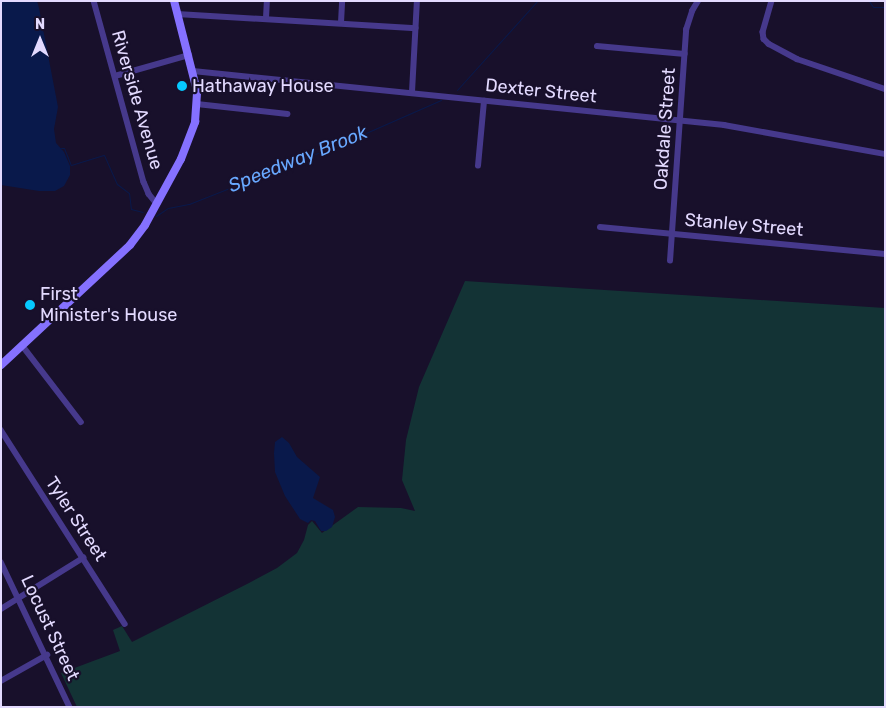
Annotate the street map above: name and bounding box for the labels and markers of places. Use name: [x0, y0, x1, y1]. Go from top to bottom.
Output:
place label: Hathaway House: [192, 75, 334, 97]
marker: Hathaway House: [176, 80, 188, 92]
place label: First Minister's House: [40, 284, 177, 326]
marker: First Minister's House: [24, 299, 36, 311]

